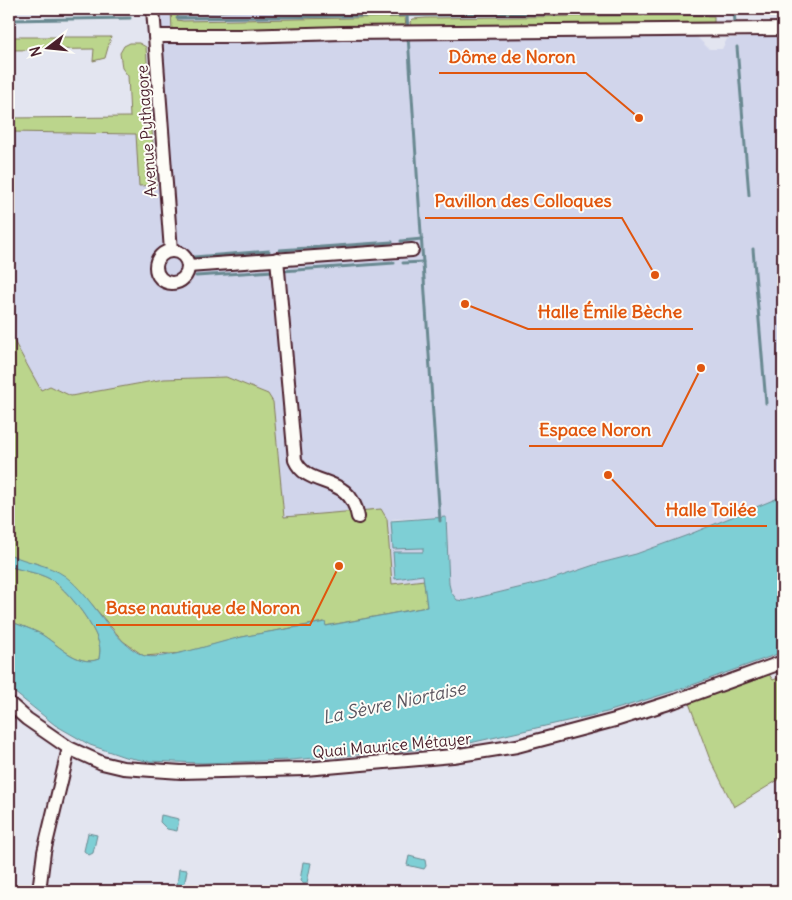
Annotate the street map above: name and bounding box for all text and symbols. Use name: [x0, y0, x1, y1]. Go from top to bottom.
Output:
north arrow: [22, 22, 72, 72]
callout: Dôme de Noron: [439, 40, 586, 73]
text: N: [26, 44, 45, 59]
text: Dôme de Noron: [448, 45, 576, 68]
street label: Avenue Pythagore: [131, 64, 161, 198]
callout: Pavillon des Colloques: [425, 185, 622, 218]
text: Pavillon des Colloques: [434, 189, 612, 212]
callout: Halle Émile Bèche: [528, 296, 693, 329]
text: Halle Émile Bèche: [538, 300, 682, 323]
callout: Espace Noron: [529, 413, 662, 446]
text: Espace Noron: [539, 418, 652, 441]
callout: Halle Toilée: [656, 493, 767, 526]
text: Halle Toilée: [665, 498, 757, 521]
callout: Base nautique de Noron: [96, 592, 310, 625]
text: Base nautique de Noron: [106, 596, 301, 619]
water label: La Sèvre Niortaise: [320, 676, 469, 729]
street label: Quai Maurice Métayer: [312, 728, 473, 762]

